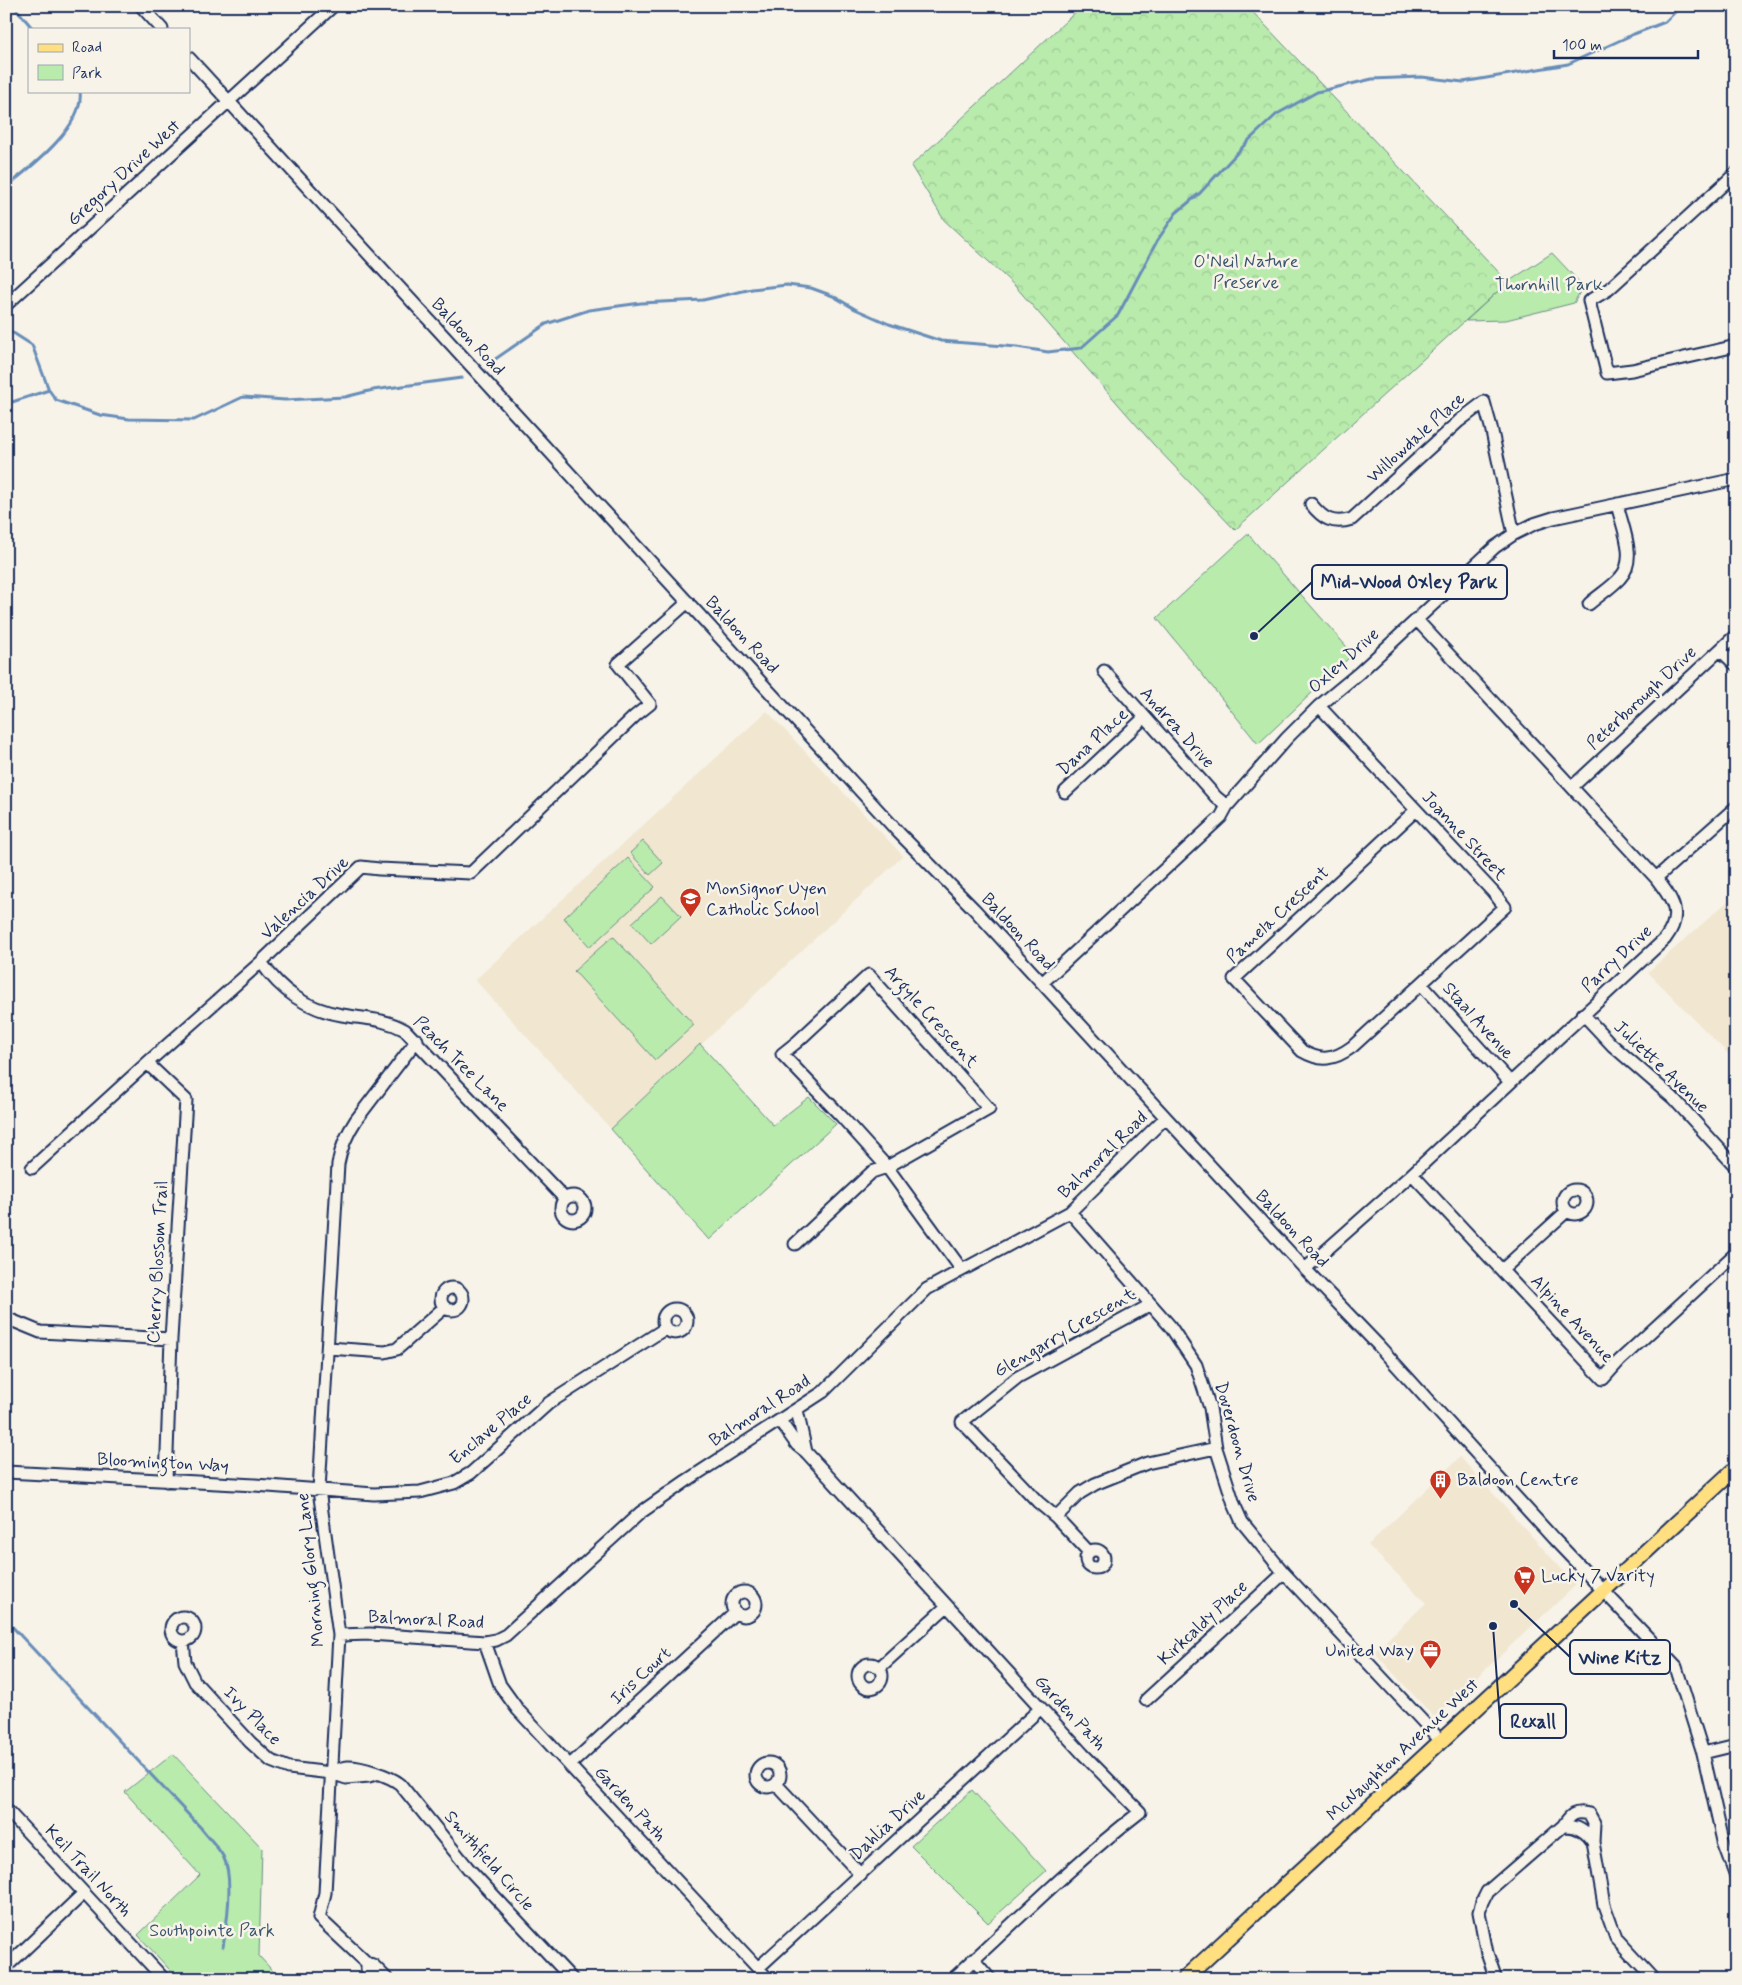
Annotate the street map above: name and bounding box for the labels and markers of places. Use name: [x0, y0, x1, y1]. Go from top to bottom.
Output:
callout: Mid-Wood Oxley Park: [1312, 565, 1507, 599]
place label: Monsignor Uyen Catholic School: [706, 877, 827, 922]
school or university icon: Monsignor Uyen Catholic School: [678, 887, 702, 918]
building icon: Baldoon Centre: [1429, 1468, 1453, 1499]
place label: Baldoon Centre: [1457, 1468, 1579, 1492]
supermarket icon: Lucky 7 Varity: [1513, 1564, 1537, 1595]
place label: Lucky 7 Varity: [1541, 1564, 1655, 1588]
place label: United Way: [1325, 1639, 1414, 1663]
office icon: United Way: [1418, 1639, 1442, 1670]
callout: Wine Kitz: [1570, 1640, 1670, 1674]
callout: Rexall: [1500, 1704, 1566, 1738]

